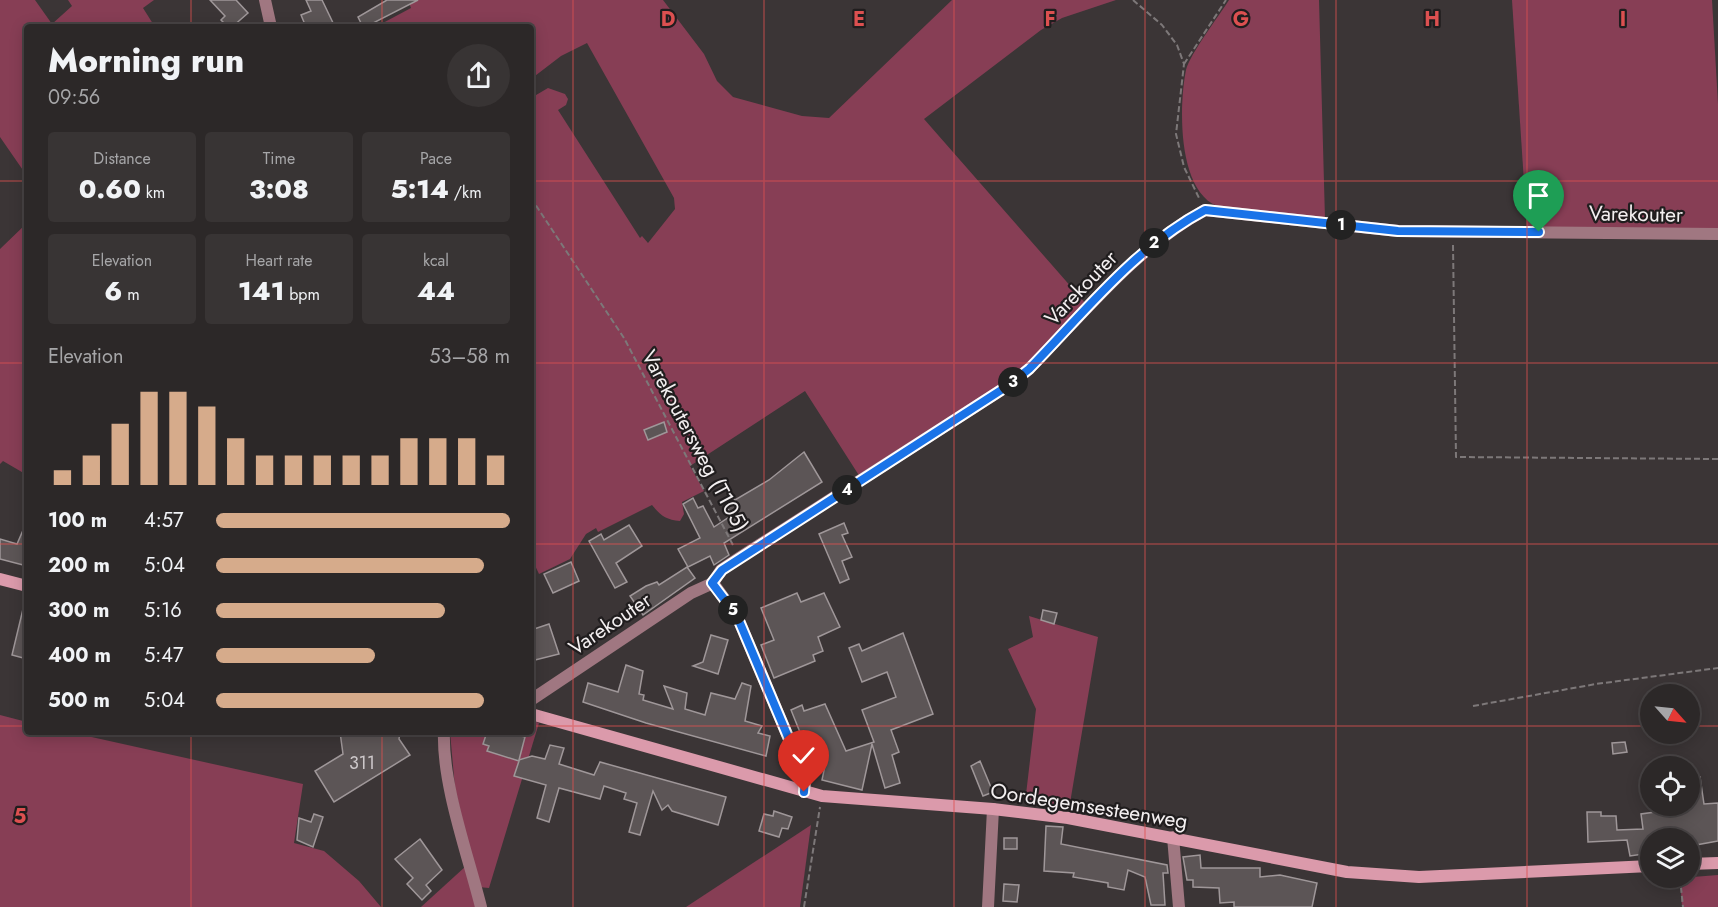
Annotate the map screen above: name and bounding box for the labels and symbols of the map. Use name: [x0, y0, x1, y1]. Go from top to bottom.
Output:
text: D: [661, 5, 675, 34]
text: E: [853, 5, 865, 34]
text: F: [1044, 5, 1056, 34]
text: G: [1233, 5, 1249, 34]
text: H: [1424, 5, 1440, 34]
text: I: [1620, 5, 1626, 34]
pin: [1513, 170, 1564, 232]
street label: Varekouter: [1589, 198, 1684, 230]
pin: 1: [1326, 210, 1356, 240]
pin: 2: [1139, 228, 1169, 258]
street label: Varekouter: [1038, 243, 1125, 332]
street label: Varekoutersweg (T105): [634, 345, 756, 537]
pin: 3: [998, 367, 1028, 397]
pin: 4: [832, 475, 862, 505]
street label: Varekouter: [563, 585, 658, 663]
pin: 5: [718, 595, 748, 625]
north arrow: [1640, 684, 1700, 744]
pin: [778, 730, 829, 792]
house number: 311: [349, 750, 375, 776]
street label: Oordegemsesteenweg: [988, 776, 1190, 836]
text: 5: [14, 802, 27, 831]

